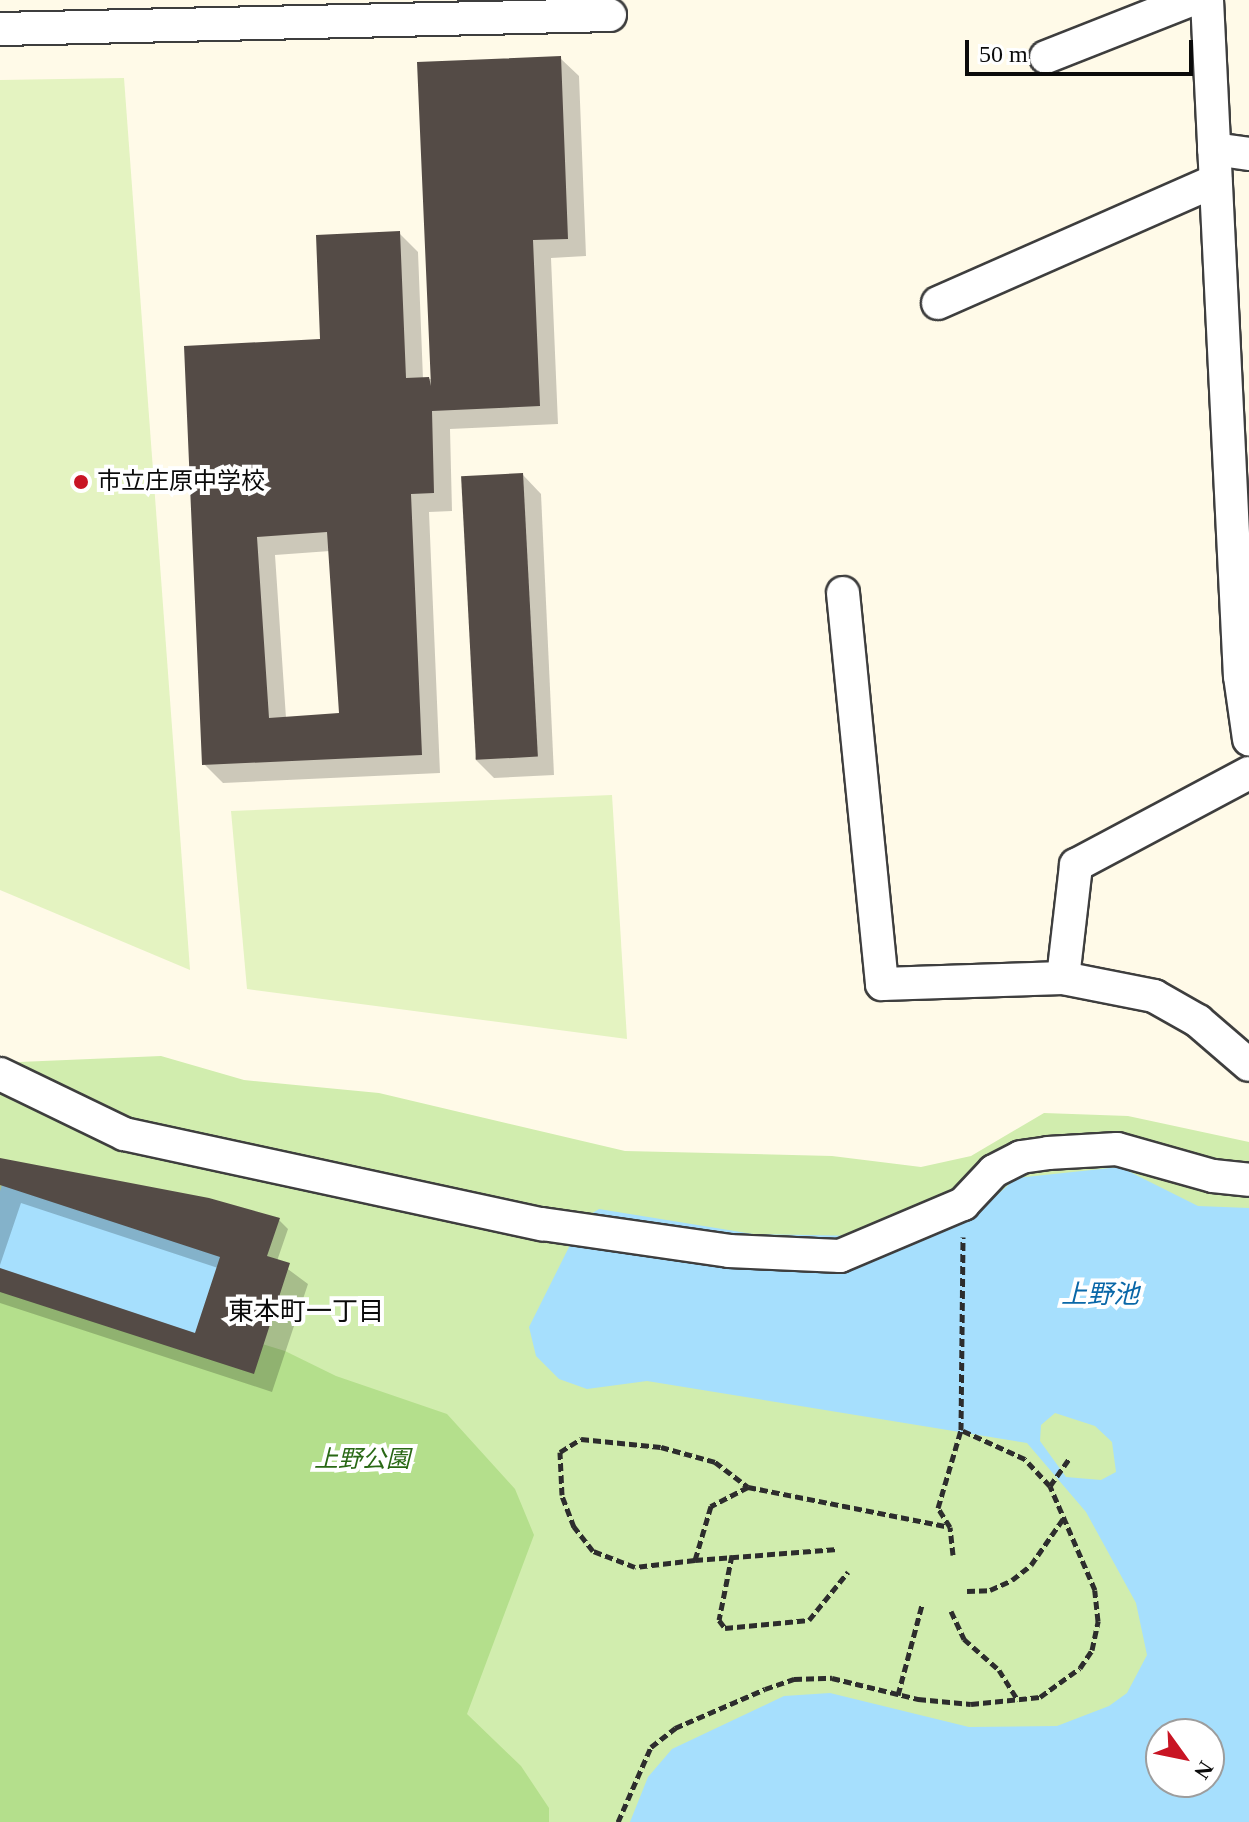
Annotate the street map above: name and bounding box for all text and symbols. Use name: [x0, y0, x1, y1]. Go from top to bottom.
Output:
scale bar: [969, 24, 1197, 74]
text: 50 m: [979, 41, 1028, 67]
place label: 市立庄原中学校: [97, 468, 265, 496]
marker: 市立庄原中学校: [72, 473, 90, 491]
water label: 上野池: [1061, 1279, 1139, 1311]
district label: 東本町一丁目: [228, 1296, 384, 1328]
park label: 上野公園: [314, 1446, 410, 1474]
north arrow: [1145, 1718, 1225, 1798]
text: N: [1189, 1757, 1219, 1784]

